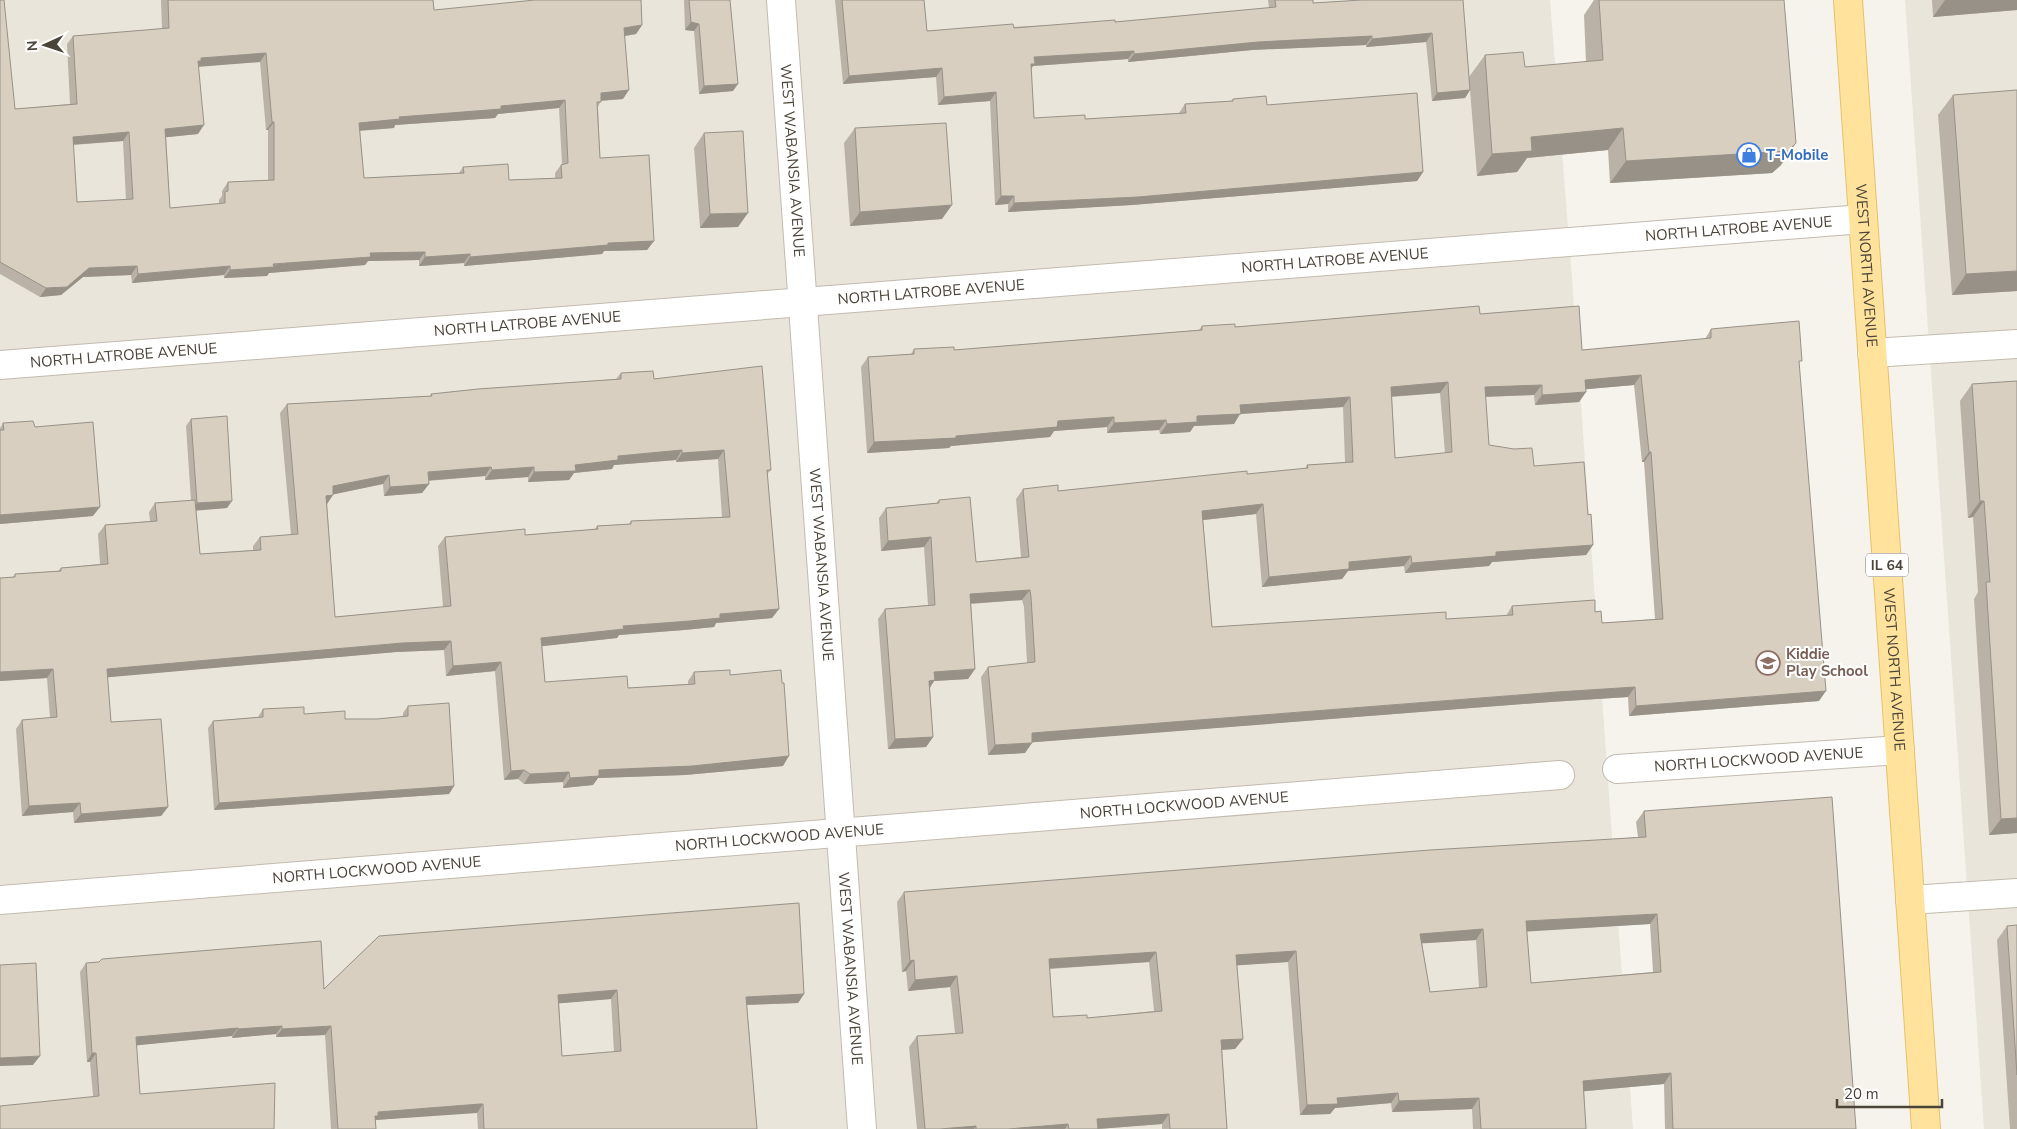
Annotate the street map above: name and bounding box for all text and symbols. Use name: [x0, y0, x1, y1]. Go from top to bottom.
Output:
north arrow: [20, 20, 70, 70]
text: N: [23, 40, 42, 51]
street label: WEST WABANSIA AVENUE: [776, 63, 809, 258]
shop icon: T-Mobile: [1736, 142, 1762, 168]
place label: T-Mobile: [1766, 145, 1828, 165]
street label: WEST NORTH AVENUE: [1851, 183, 1882, 348]
street label: NORTH LATROBE AVENUE: [1644, 211, 1833, 246]
street label: NORTH LATROBE AVENUE: [1241, 243, 1429, 278]
street label: NORTH LATROBE AVENUE: [837, 275, 1025, 309]
street label: NORTH LATROBE AVENUE: [433, 306, 622, 341]
street label: NORTH LATROBE AVENUE: [29, 338, 218, 373]
street label: WEST WABANSIA AVENUE: [805, 467, 838, 662]
road number: IL 64: [1866, 554, 1908, 576]
street label: WEST NORTH AVENUE: [1879, 587, 1910, 752]
place label: Kiddie Play School: [1786, 644, 1868, 681]
school or university icon: Kiddie Play School: [1755, 650, 1781, 676]
street label: NORTH LOCKWOOD AVENUE: [1654, 742, 1864, 776]
street label: NORTH LOCKWOOD AVENUE: [1079, 787, 1289, 823]
street label: NORTH LOCKWOOD AVENUE: [674, 819, 885, 856]
street label: NORTH LOCKWOOD AVENUE: [272, 851, 482, 888]
street label: WEST WABANSIA AVENUE: [834, 871, 867, 1066]
scale bar: [1837, 1076, 1942, 1108]
text: 20 m: [1844, 1084, 1879, 1104]

